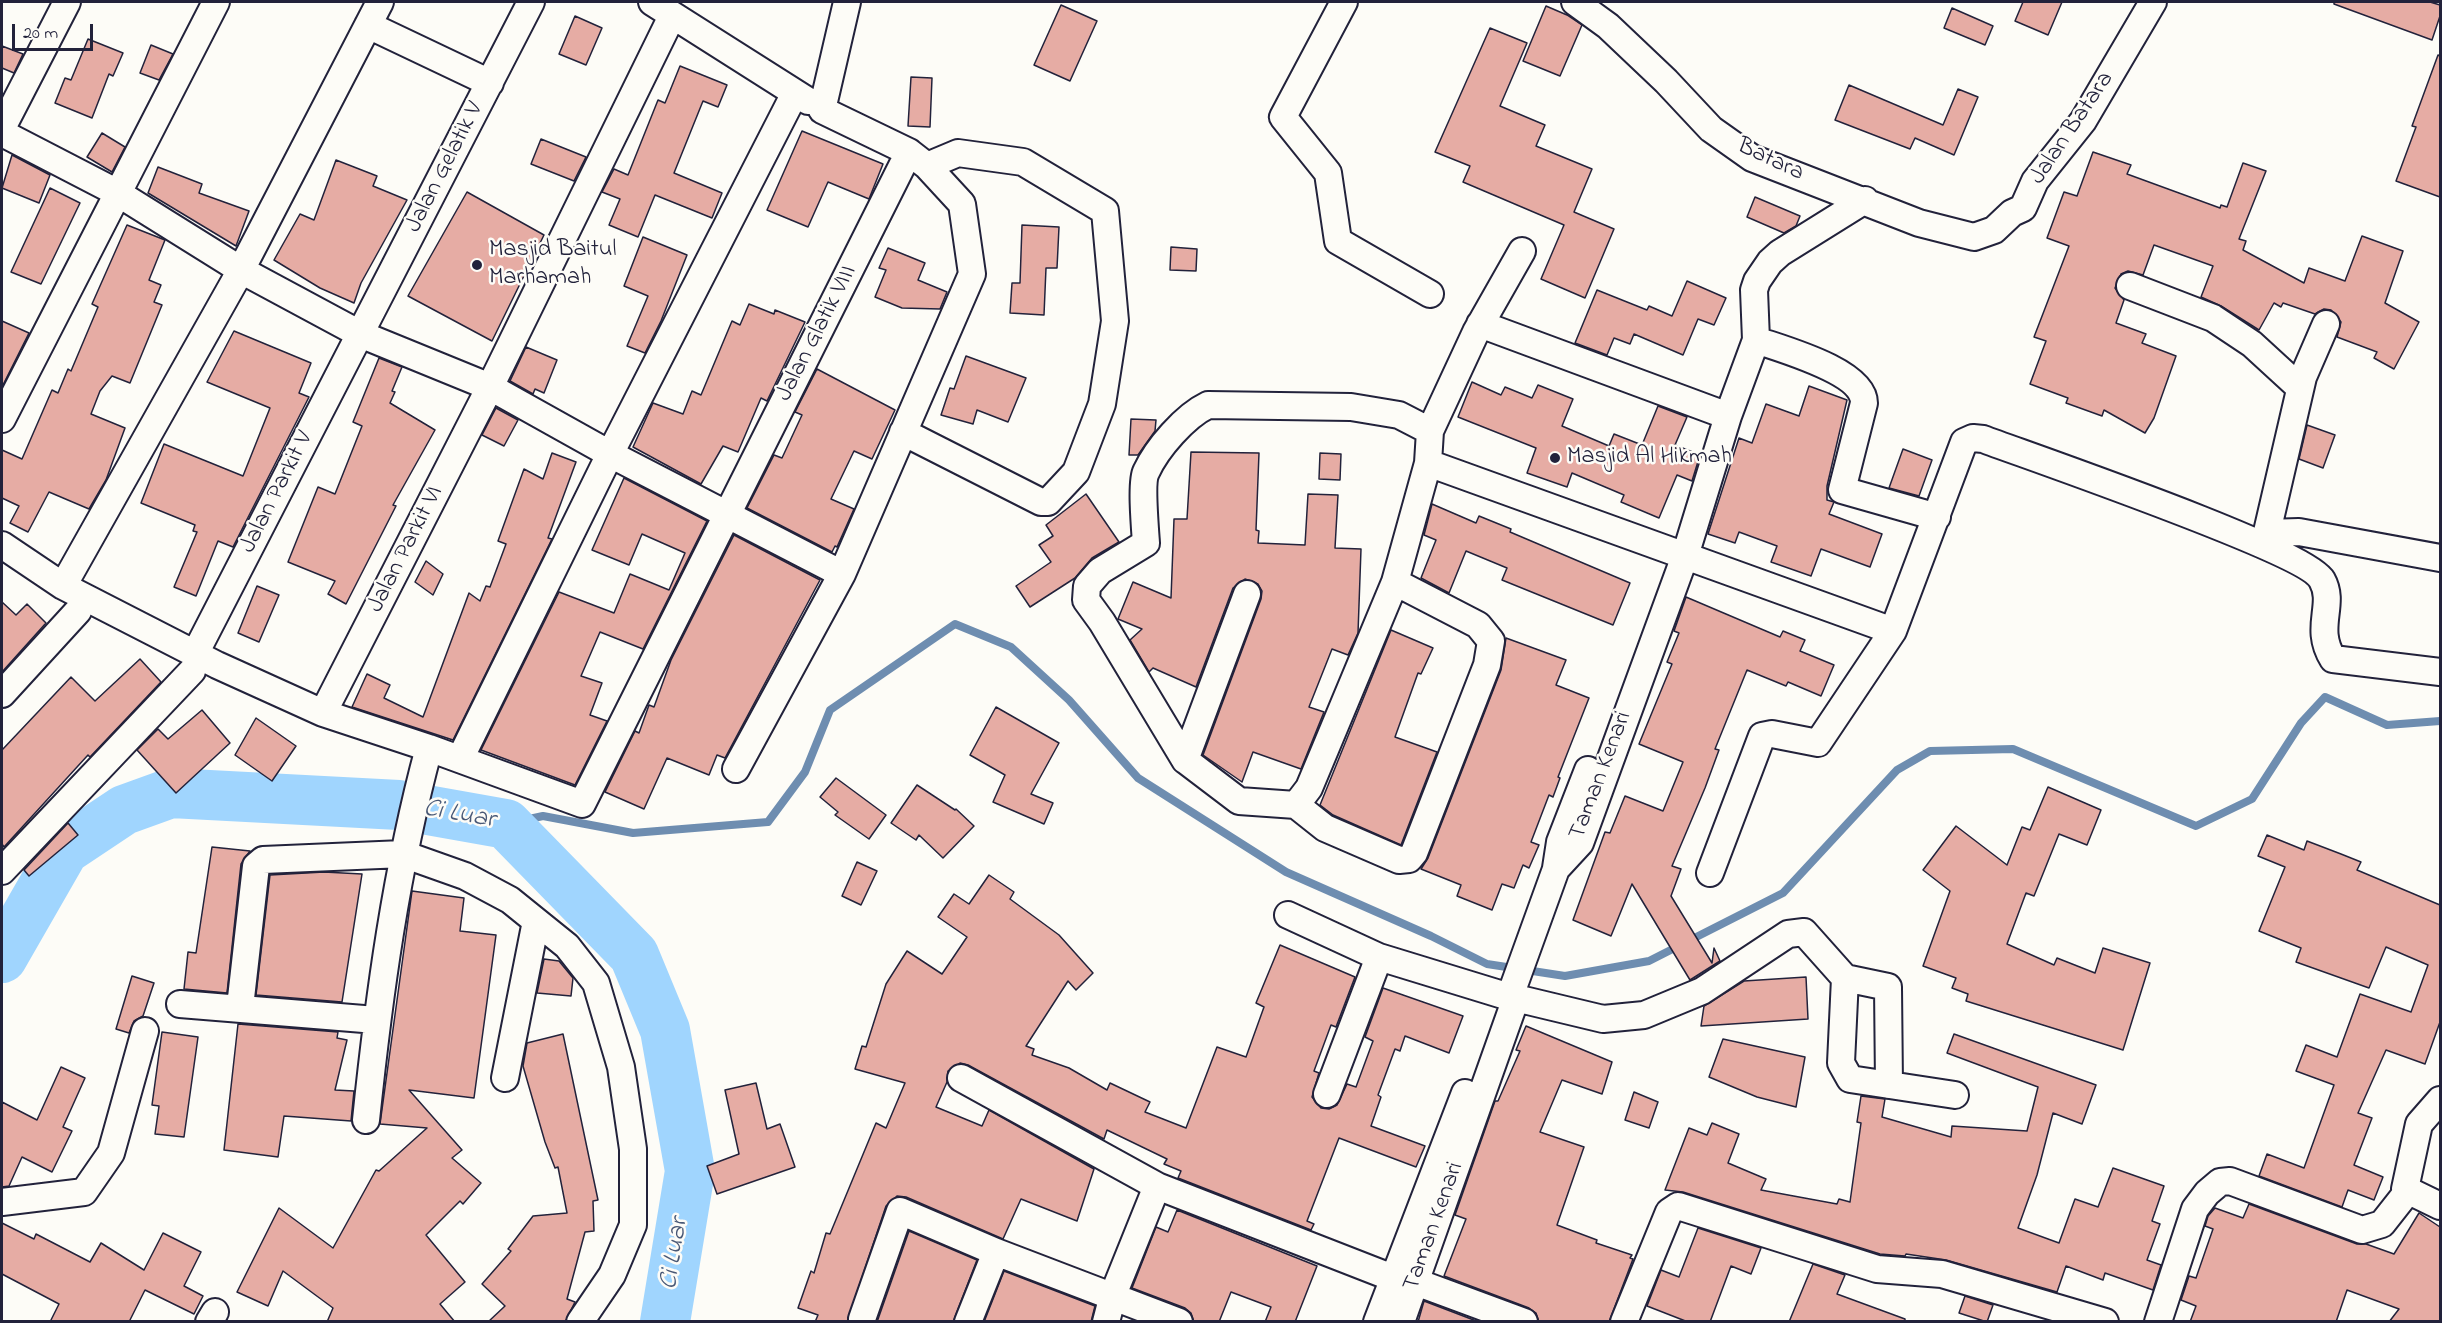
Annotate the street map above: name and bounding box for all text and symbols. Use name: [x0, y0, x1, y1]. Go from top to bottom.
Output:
scale bar: [15, 12, 96, 50]
text: 20 m: [23, 21, 58, 47]
street label: Jalan Batara: [2025, 67, 2121, 191]
street label: Jalan Gelatik V: [401, 98, 491, 238]
street label: Batara: [1732, 133, 1808, 189]
place label: Masjid Baitul Marhamah: [489, 237, 617, 293]
marker: Masjid Baitul Marhamah: [470, 258, 484, 272]
street label: Jalan Glatik VIII: [771, 261, 865, 407]
street label: Jalan Parkit V: [235, 427, 321, 559]
place label: Masjid Al Hikmah: [1567, 444, 1732, 472]
marker: Masjid Al Hikmah: [1548, 451, 1562, 465]
street label: Jalan Parkit VI: [363, 482, 451, 618]
street label: Taman Kenari: [1564, 708, 1640, 844]
water label: Ci Luar: [421, 794, 497, 838]
street label: Taman Kenari: [1398, 1159, 1472, 1295]
water label: Ci Luar: [655, 1216, 697, 1292]

